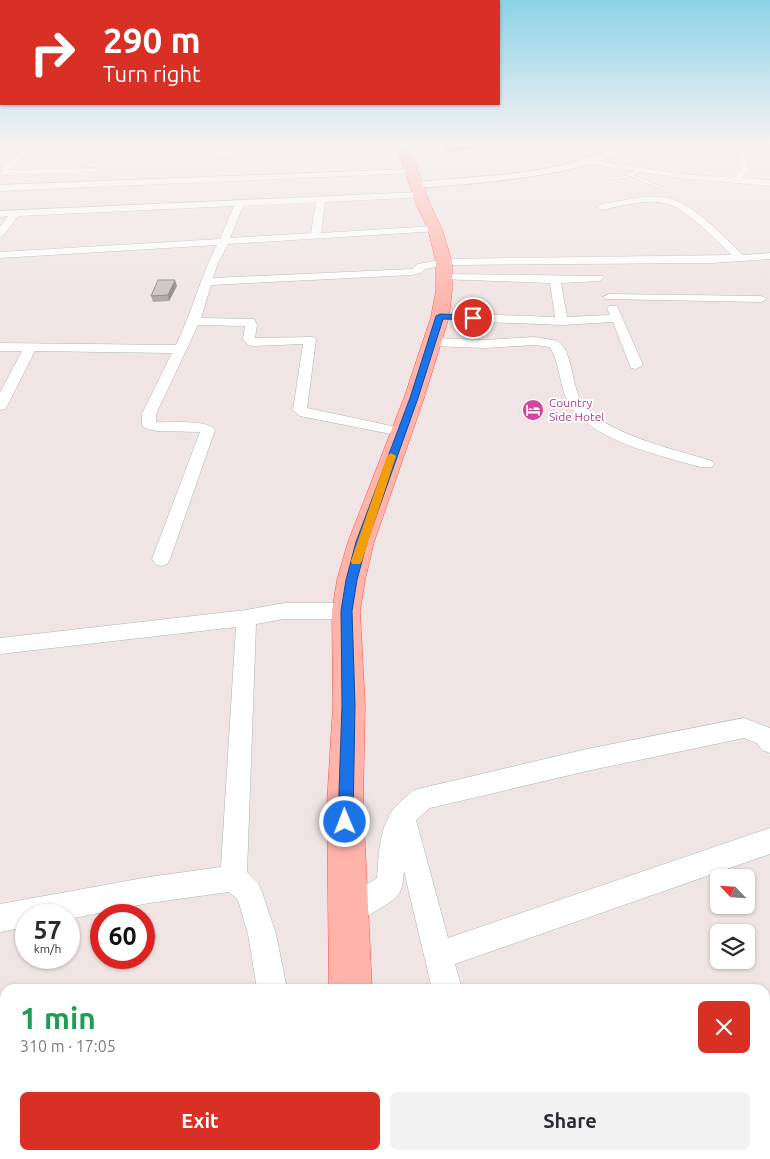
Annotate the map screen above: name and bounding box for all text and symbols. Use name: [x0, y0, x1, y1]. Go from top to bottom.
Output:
icon: right: [20, 20, 85, 85]
text: 290 m: [103, 20, 201, 60]
text: Turn right: [103, 61, 201, 86]
pin: [452, 297, 494, 339]
icon: arrive: [459, 304, 487, 332]
place label: Country Side Hotel: [549, 396, 604, 423]
hotel icon: Country Side Hotel: [521, 398, 545, 422]
position arrow: [318, 795, 370, 847]
north arrow: [710, 869, 755, 914]
map controls: [710, 869, 755, 969]
speed limit sign: 60: [90, 904, 155, 969]
text: 57: [33, 916, 62, 944]
button: layers: [710, 924, 755, 969]
text: km/h: [34, 942, 61, 955]
text: 1 min: [20, 1001, 96, 1035]
button: close: [698, 1001, 750, 1053]
text: 310 m · 17:05: [20, 1037, 116, 1055]
button: Exit: [20, 1092, 380, 1150]
button: Share: [390, 1092, 750, 1150]

